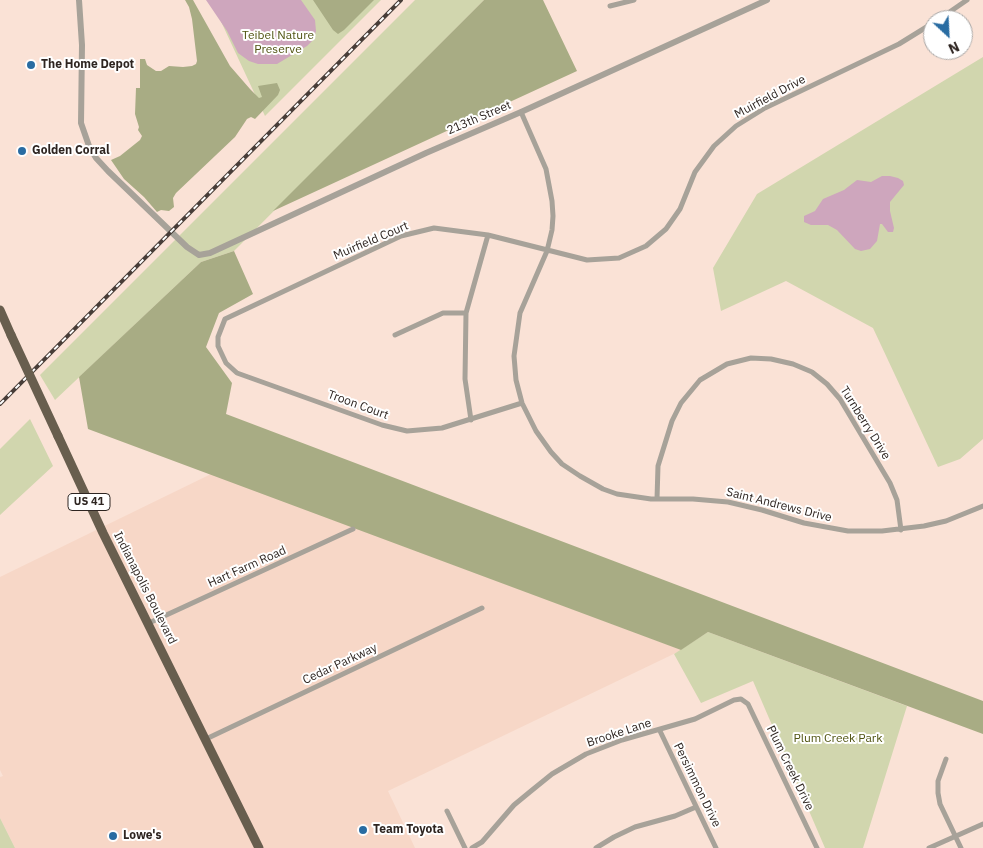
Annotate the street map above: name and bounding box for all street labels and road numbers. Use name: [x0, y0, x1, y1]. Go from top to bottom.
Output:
street label: Muirfield Drive: [732, 72, 808, 122]
street label: 213th Street: [445, 98, 513, 138]
street label: Muirfield Court: [331, 219, 411, 263]
street label: Turnberry Drive: [837, 384, 893, 462]
street label: Troon Court: [326, 387, 390, 423]
street label: Saint Andrews Drive: [725, 485, 833, 525]
road number: US 41: [68, 494, 110, 511]
street label: Indianapolis Boulevard: [110, 529, 180, 647]
street label: Hart Farm Road: [206, 543, 288, 591]
street label: Cedar Parkway: [301, 640, 379, 688]
street label: Brooke Lane: [585, 716, 653, 750]
street label: Plum Creek Drive: [763, 723, 817, 813]
street label: Persimmon Drive: [670, 740, 724, 830]

